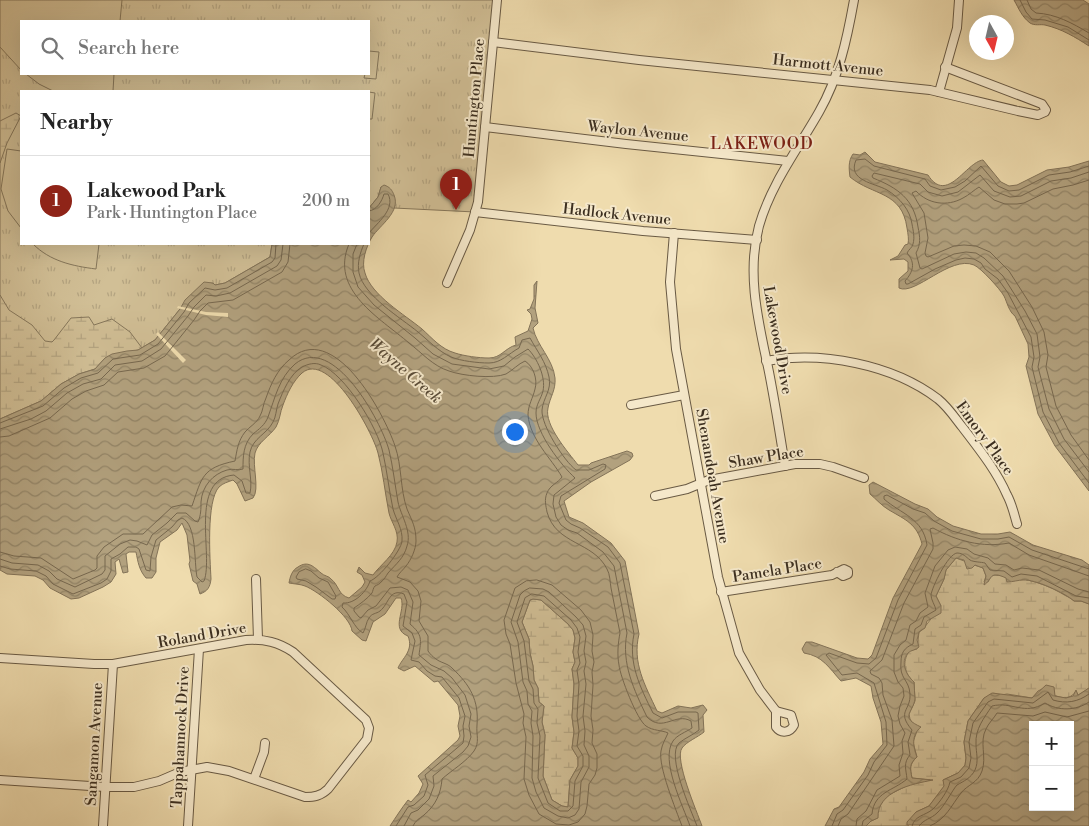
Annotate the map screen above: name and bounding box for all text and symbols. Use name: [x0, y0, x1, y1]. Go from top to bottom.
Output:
north arrow: [969, 15, 1014, 60]
search box: [20, 20, 370, 75]
icon: search: [38, 34, 66, 62]
text: Search here: [78, 36, 179, 60]
street label: Huntington Place: [460, 38, 489, 158]
street label: Harmott Avenue: [772, 50, 884, 81]
text: Nearby: [40, 110, 113, 136]
street label: Waylon Avenue: [585, 117, 690, 146]
district label: LAKEWOOD: [710, 134, 814, 154]
pin: 1: [440, 169, 472, 210]
text: Lakewood Park: [87, 179, 226, 203]
text: 1: [52, 191, 60, 211]
text: 200 m: [302, 191, 350, 211]
street label: Hadlock Avenue: [562, 199, 672, 230]
text: Park · Huntington Place: [87, 203, 257, 223]
street label: Lakewood Drive: [759, 284, 796, 396]
water label: Wayne Creek: [365, 334, 446, 408]
street label: Emory Place: [951, 398, 1018, 479]
street label: Shenandoah Avenue: [691, 407, 734, 545]
your location: [502, 419, 528, 445]
street label: Shaw Place: [727, 442, 805, 473]
street label: Pamela Place: [731, 554, 823, 587]
street label: Roland Drive: [156, 618, 248, 653]
street label: Tappahannock Drive: [167, 666, 194, 808]
street label: Sangamon Avenue: [82, 682, 107, 806]
map controls: [1029, 721, 1074, 811]
button: +: [1029, 721, 1074, 766]
button: −: [1029, 766, 1074, 811]

